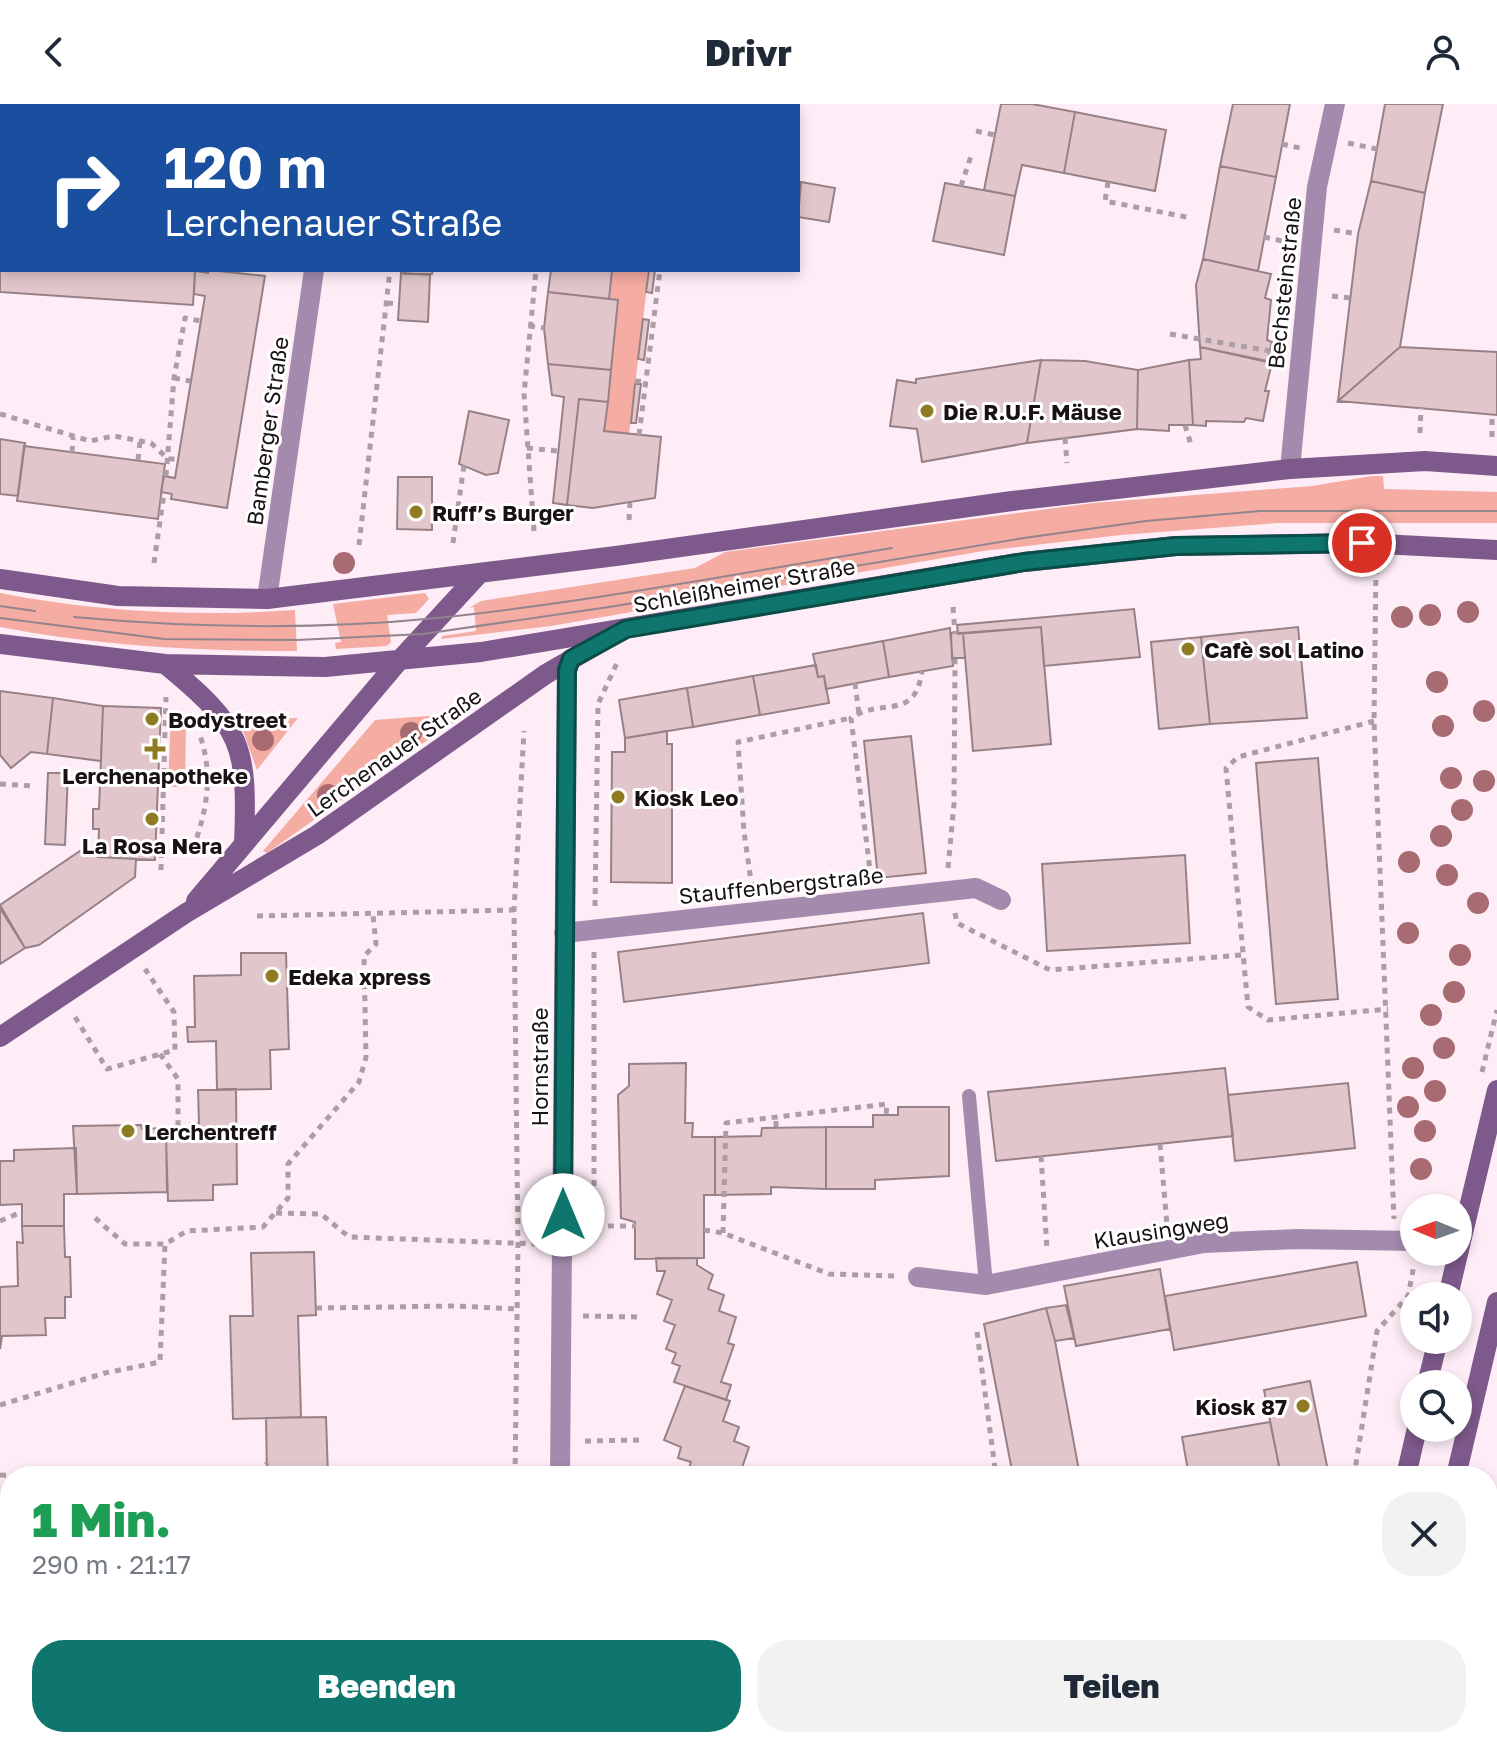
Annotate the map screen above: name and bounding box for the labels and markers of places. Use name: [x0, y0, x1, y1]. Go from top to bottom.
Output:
place label: Die R.U.F. Mäuse: [943, 398, 1122, 425]
marker: Die R.U.F. Mäuse: [918, 402, 936, 420]
place label: Ruff’s Burger: [432, 499, 574, 526]
marker: Ruff’s Burger: [407, 503, 425, 521]
pin: [1328, 509, 1396, 577]
place label: Cafè sol Latino: [1204, 636, 1364, 663]
marker: Cafè sol Latino: [1179, 640, 1197, 658]
place label: Bodystreet: [168, 706, 287, 733]
marker: Bodystreet: [143, 710, 161, 728]
marker: Lerchenapotheke: [146, 740, 164, 758]
place label: Lerchenapotheke: [62, 762, 248, 789]
place label: Kiosk Leo: [634, 784, 739, 811]
marker: Kiosk Leo: [609, 788, 627, 806]
marker: La Rosa Nera: [143, 810, 161, 828]
place label: La Rosa Nera: [82, 832, 222, 859]
place label: Edeka xpress: [288, 963, 431, 990]
marker: Edeka xpress: [263, 967, 281, 985]
place label: Lerchentreff: [144, 1118, 276, 1145]
marker: Lerchentreff: [119, 1122, 137, 1140]
place label: Kiosk 87: [1195, 1393, 1287, 1420]
marker: Kiosk 87: [1294, 1397, 1312, 1415]

